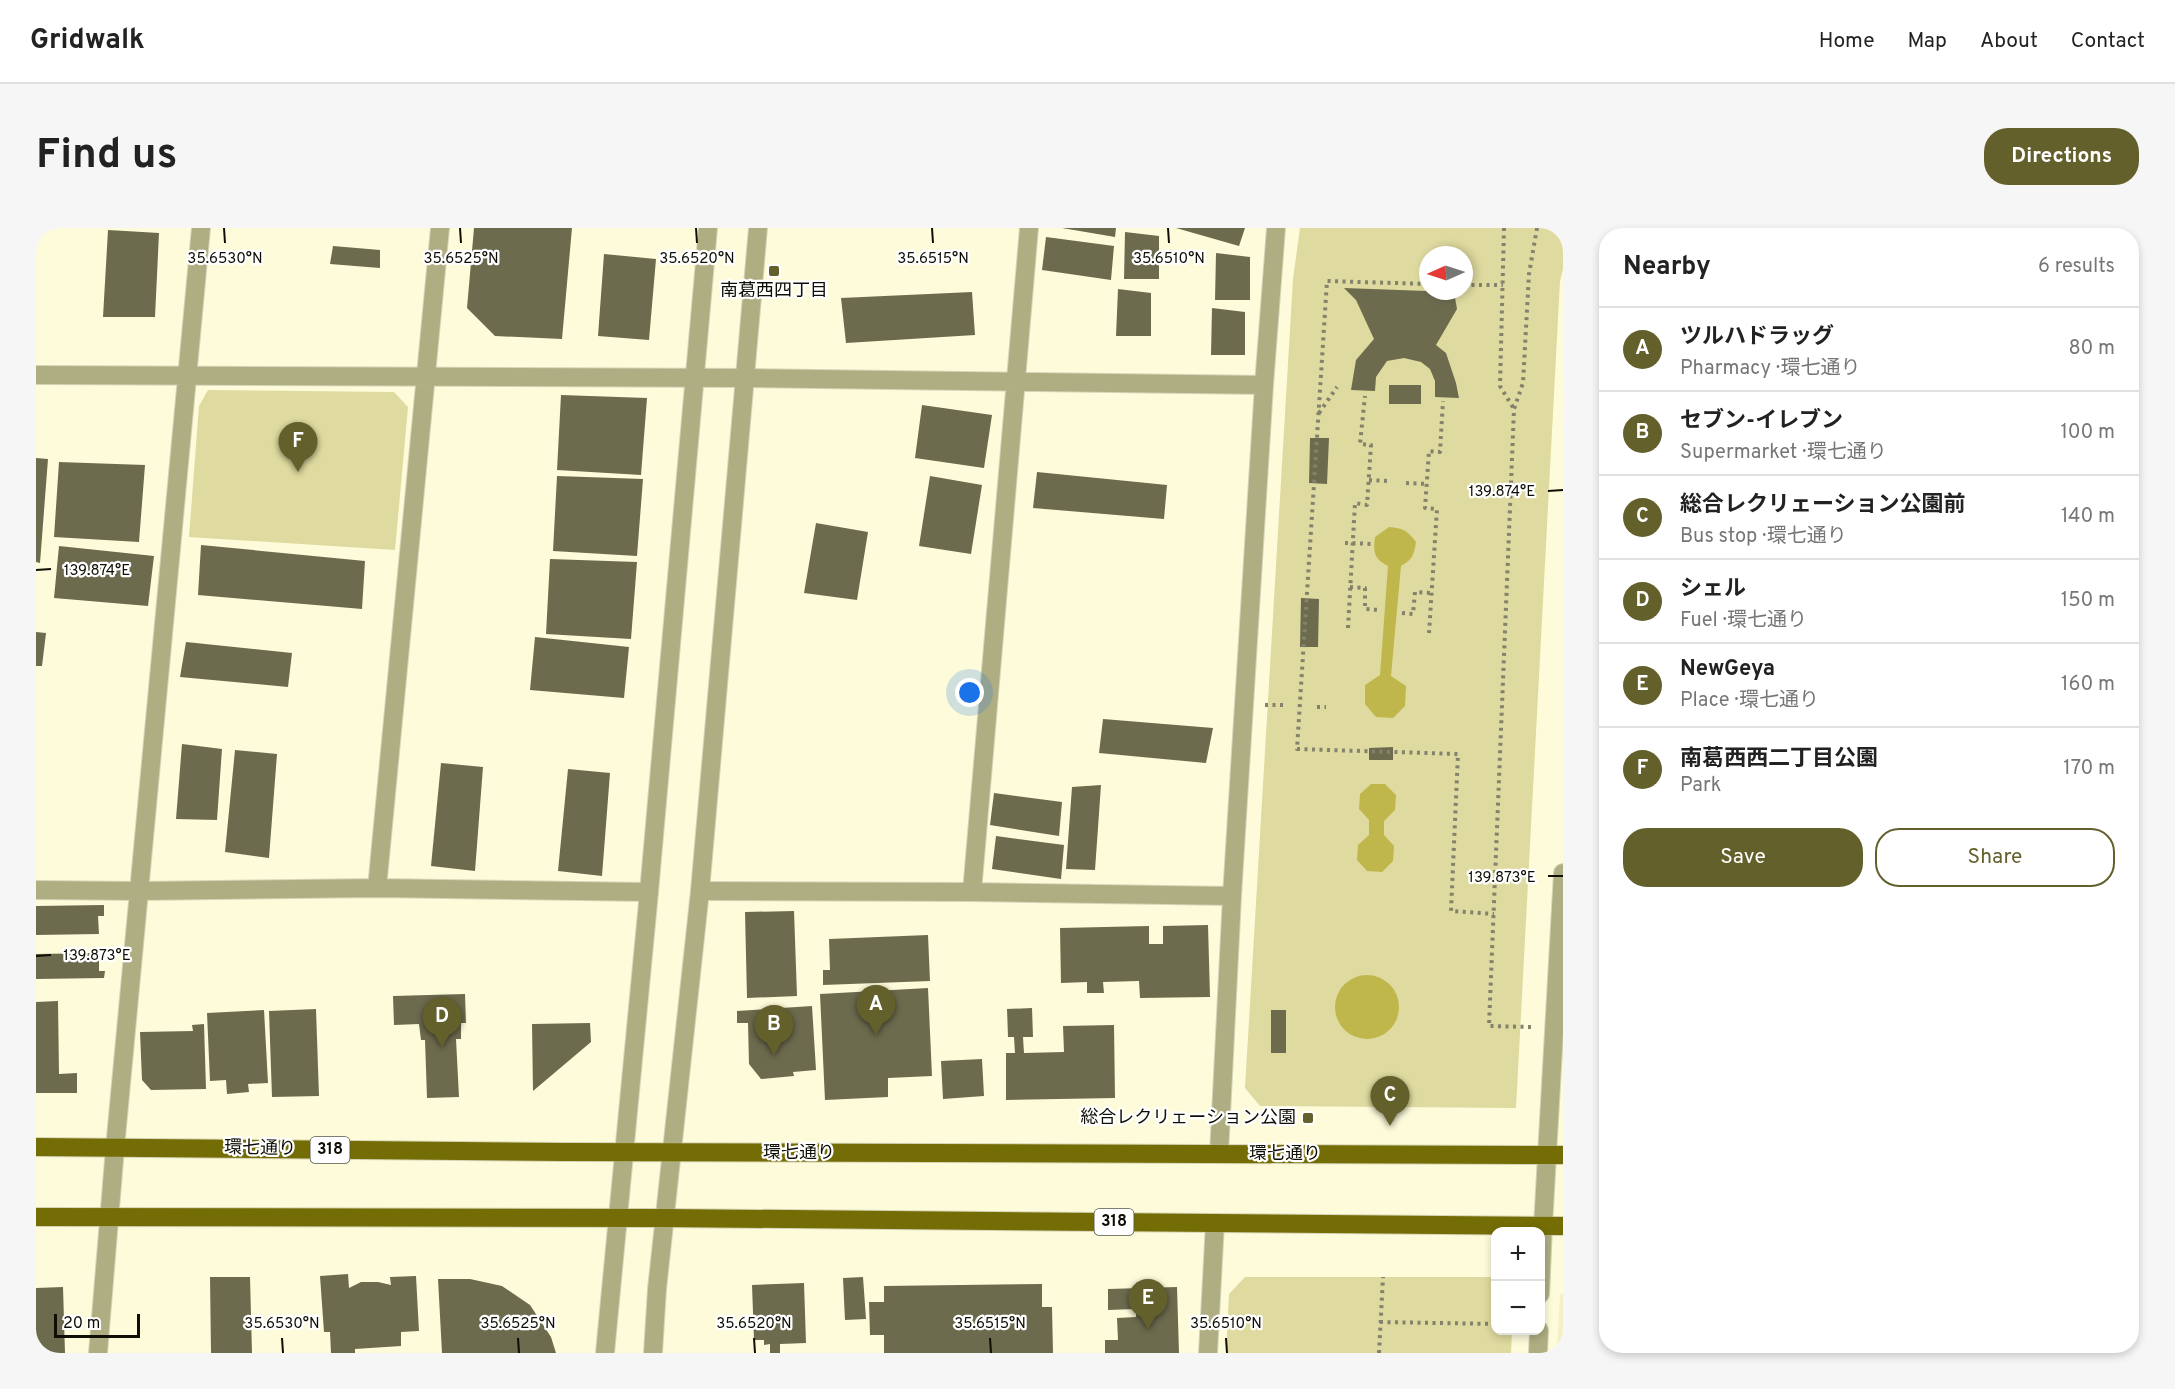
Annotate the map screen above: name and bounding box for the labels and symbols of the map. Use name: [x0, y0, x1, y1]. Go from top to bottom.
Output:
north arrow: [1419, 246, 1473, 300]
text: 35.6530°N: [187, 250, 263, 269]
text: 35.6525°N: [423, 250, 499, 269]
text: 35.6520°N: [659, 250, 735, 269]
text: 35.6515°N: [897, 250, 969, 269]
text: 35.6510°N: [1133, 250, 1205, 269]
marker: 南葛西四丁目: [767, 264, 781, 278]
place label: 南葛西四丁目: [720, 280, 828, 303]
pin: F: [278, 422, 318, 472]
text: 139.874°E: [1469, 483, 1535, 502]
text: 139.874°E: [64, 562, 130, 581]
your location: [955, 678, 984, 707]
text: 139.873°E: [1468, 869, 1536, 888]
text: 139.873°E: [63, 947, 131, 966]
pin: A: [856, 986, 896, 1035]
pin: D: [422, 998, 462, 1047]
pin: B: [754, 1006, 794, 1055]
pin: C: [1370, 1076, 1410, 1126]
place label: 総合レクリェーション公園: [1080, 1107, 1296, 1130]
marker: 総合レクリェーション公園: [1301, 1111, 1315, 1125]
street label: 環七通り: [224, 1137, 296, 1161]
road number: 318: [310, 1137, 350, 1163]
street label: 環七通り: [763, 1142, 835, 1165]
street label: 環七通り: [1249, 1143, 1321, 1166]
road number: 318: [1094, 1209, 1134, 1235]
pin: E: [1128, 1280, 1168, 1329]
scale bar: [54, 1311, 140, 1338]
text: 35.6530°N: [244, 1315, 320, 1334]
text: 35.6525°N: [480, 1315, 556, 1334]
text: 35.6520°N: [716, 1315, 792, 1334]
text: 35.6515°N: [954, 1315, 1026, 1334]
text: 35.6510°N: [1190, 1315, 1262, 1334]

